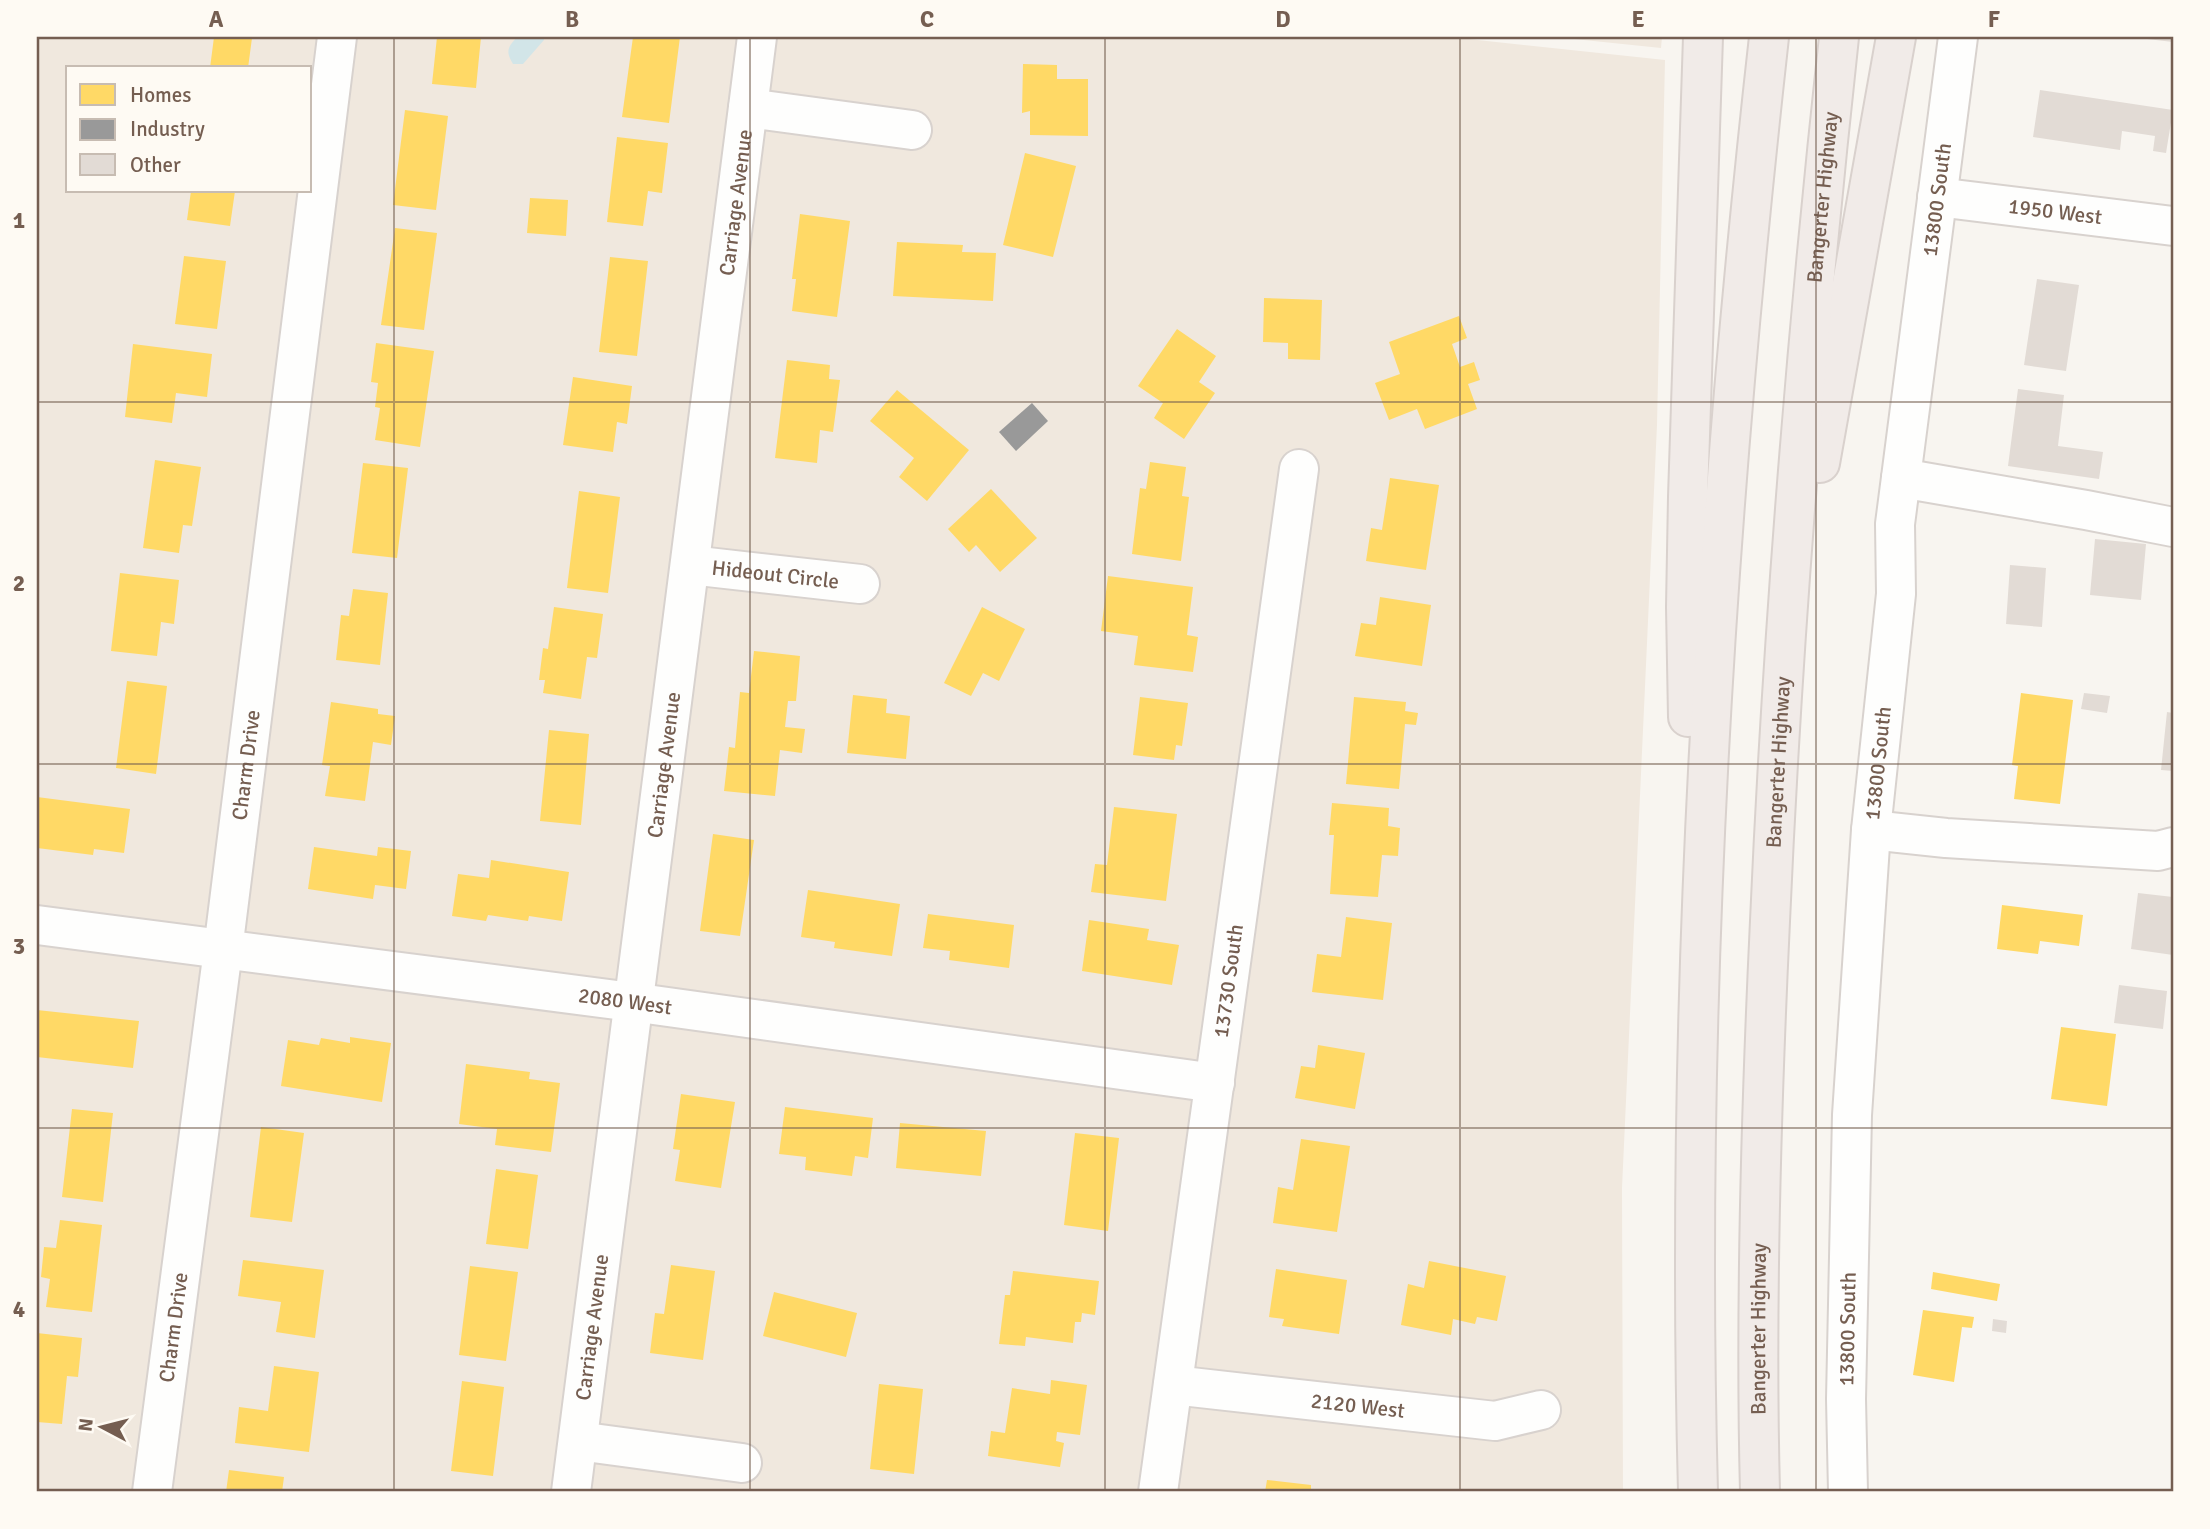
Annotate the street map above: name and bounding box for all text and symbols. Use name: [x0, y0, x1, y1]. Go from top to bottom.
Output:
text: A: [209, 5, 224, 34]
text: B: [565, 5, 579, 34]
text: C: [920, 5, 934, 34]
text: D: [1275, 5, 1291, 34]
text: E: [1631, 5, 1645, 34]
text: F: [1988, 5, 2000, 34]
legend: [66, 66, 312, 192]
text: Homes: [130, 82, 192, 108]
street label: Bangerter Highway: [1801, 110, 1844, 284]
text: Industry: [130, 116, 205, 142]
street label: Carriage Avenue: [714, 128, 758, 277]
street label: 13800 South: [1917, 141, 1957, 258]
text: Other: [130, 152, 181, 178]
street label: 1950 West: [2007, 193, 2103, 230]
text: 1: [13, 206, 25, 235]
street label: Hideout Circle: [710, 555, 841, 595]
text: 2: [13, 569, 25, 598]
street label: Bangerter Highway: [1760, 676, 1796, 849]
street label: Carriage Avenue: [642, 690, 686, 840]
street label: 13800 South: [1859, 705, 1897, 821]
street label: Charm Drive: [226, 708, 266, 822]
street label: 13730 South: [1208, 922, 1249, 1039]
text: 3: [13, 932, 25, 961]
street label: 2080 West: [577, 982, 673, 1020]
street label: Bangerter Highway: [1745, 1243, 1772, 1415]
street label: Carriage Avenue: [570, 1253, 614, 1402]
street label: Charm Drive: [153, 1271, 194, 1384]
street label: 13800 South: [1833, 1272, 1862, 1386]
text: 4: [13, 1295, 25, 1324]
street label: 2120 West: [1310, 1388, 1406, 1424]
north arrow: [66, 1392, 136, 1462]
text: N: [73, 1417, 99, 1433]

